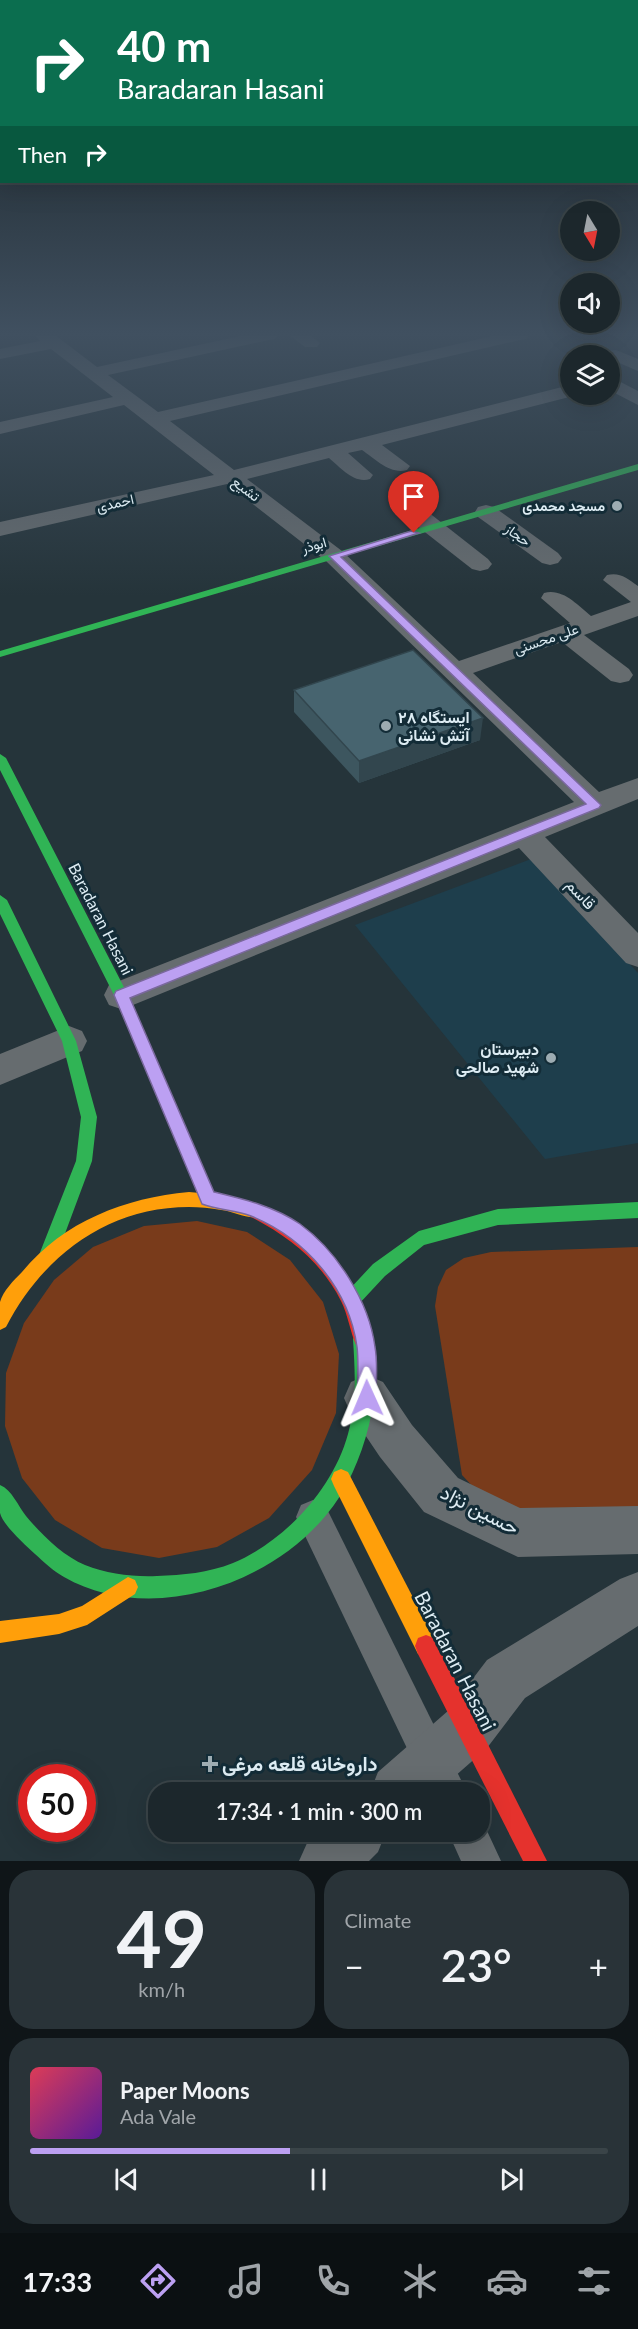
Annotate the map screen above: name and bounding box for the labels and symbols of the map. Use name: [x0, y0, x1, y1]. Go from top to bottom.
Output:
north arrow: [560, 201, 620, 261]
pin: [388, 471, 439, 533]
street label: تشیع: [227, 473, 264, 507]
street label: احمدی: [94, 490, 136, 516]
place label: مسجد محمدی: [522, 497, 605, 515]
marker: مسجد محمدی: [610, 499, 624, 513]
street label: حجاز: [501, 519, 534, 550]
street label: ابوذر: [298, 533, 329, 557]
street label: علی محسنی: [511, 620, 581, 658]
place label: ایستگاه ۲۸ آتش نشانی: [398, 707, 471, 745]
marker: ایستگاه ۲۸ آتش نشانی: [379, 719, 393, 733]
street label: Baradaran Hasani: [65, 860, 138, 978]
street label: قاسم: [561, 875, 600, 914]
place label: دبیرستان شهید صالحی: [456, 1039, 539, 1078]
marker: دبیرستان شهید صالحی: [544, 1051, 558, 1065]
position arrow: [335, 1366, 399, 1430]
street label: حسین نژاد: [436, 1479, 524, 1541]
street label: Baradaran Hasani: [410, 1587, 501, 1734]
place label: داروخانه قلعه مرغی: [222, 1751, 378, 1777]
marker: داروخانه قلعه مرغی: [203, 1757, 217, 1771]
speed limit sign: 50: [18, 1764, 96, 1842]

